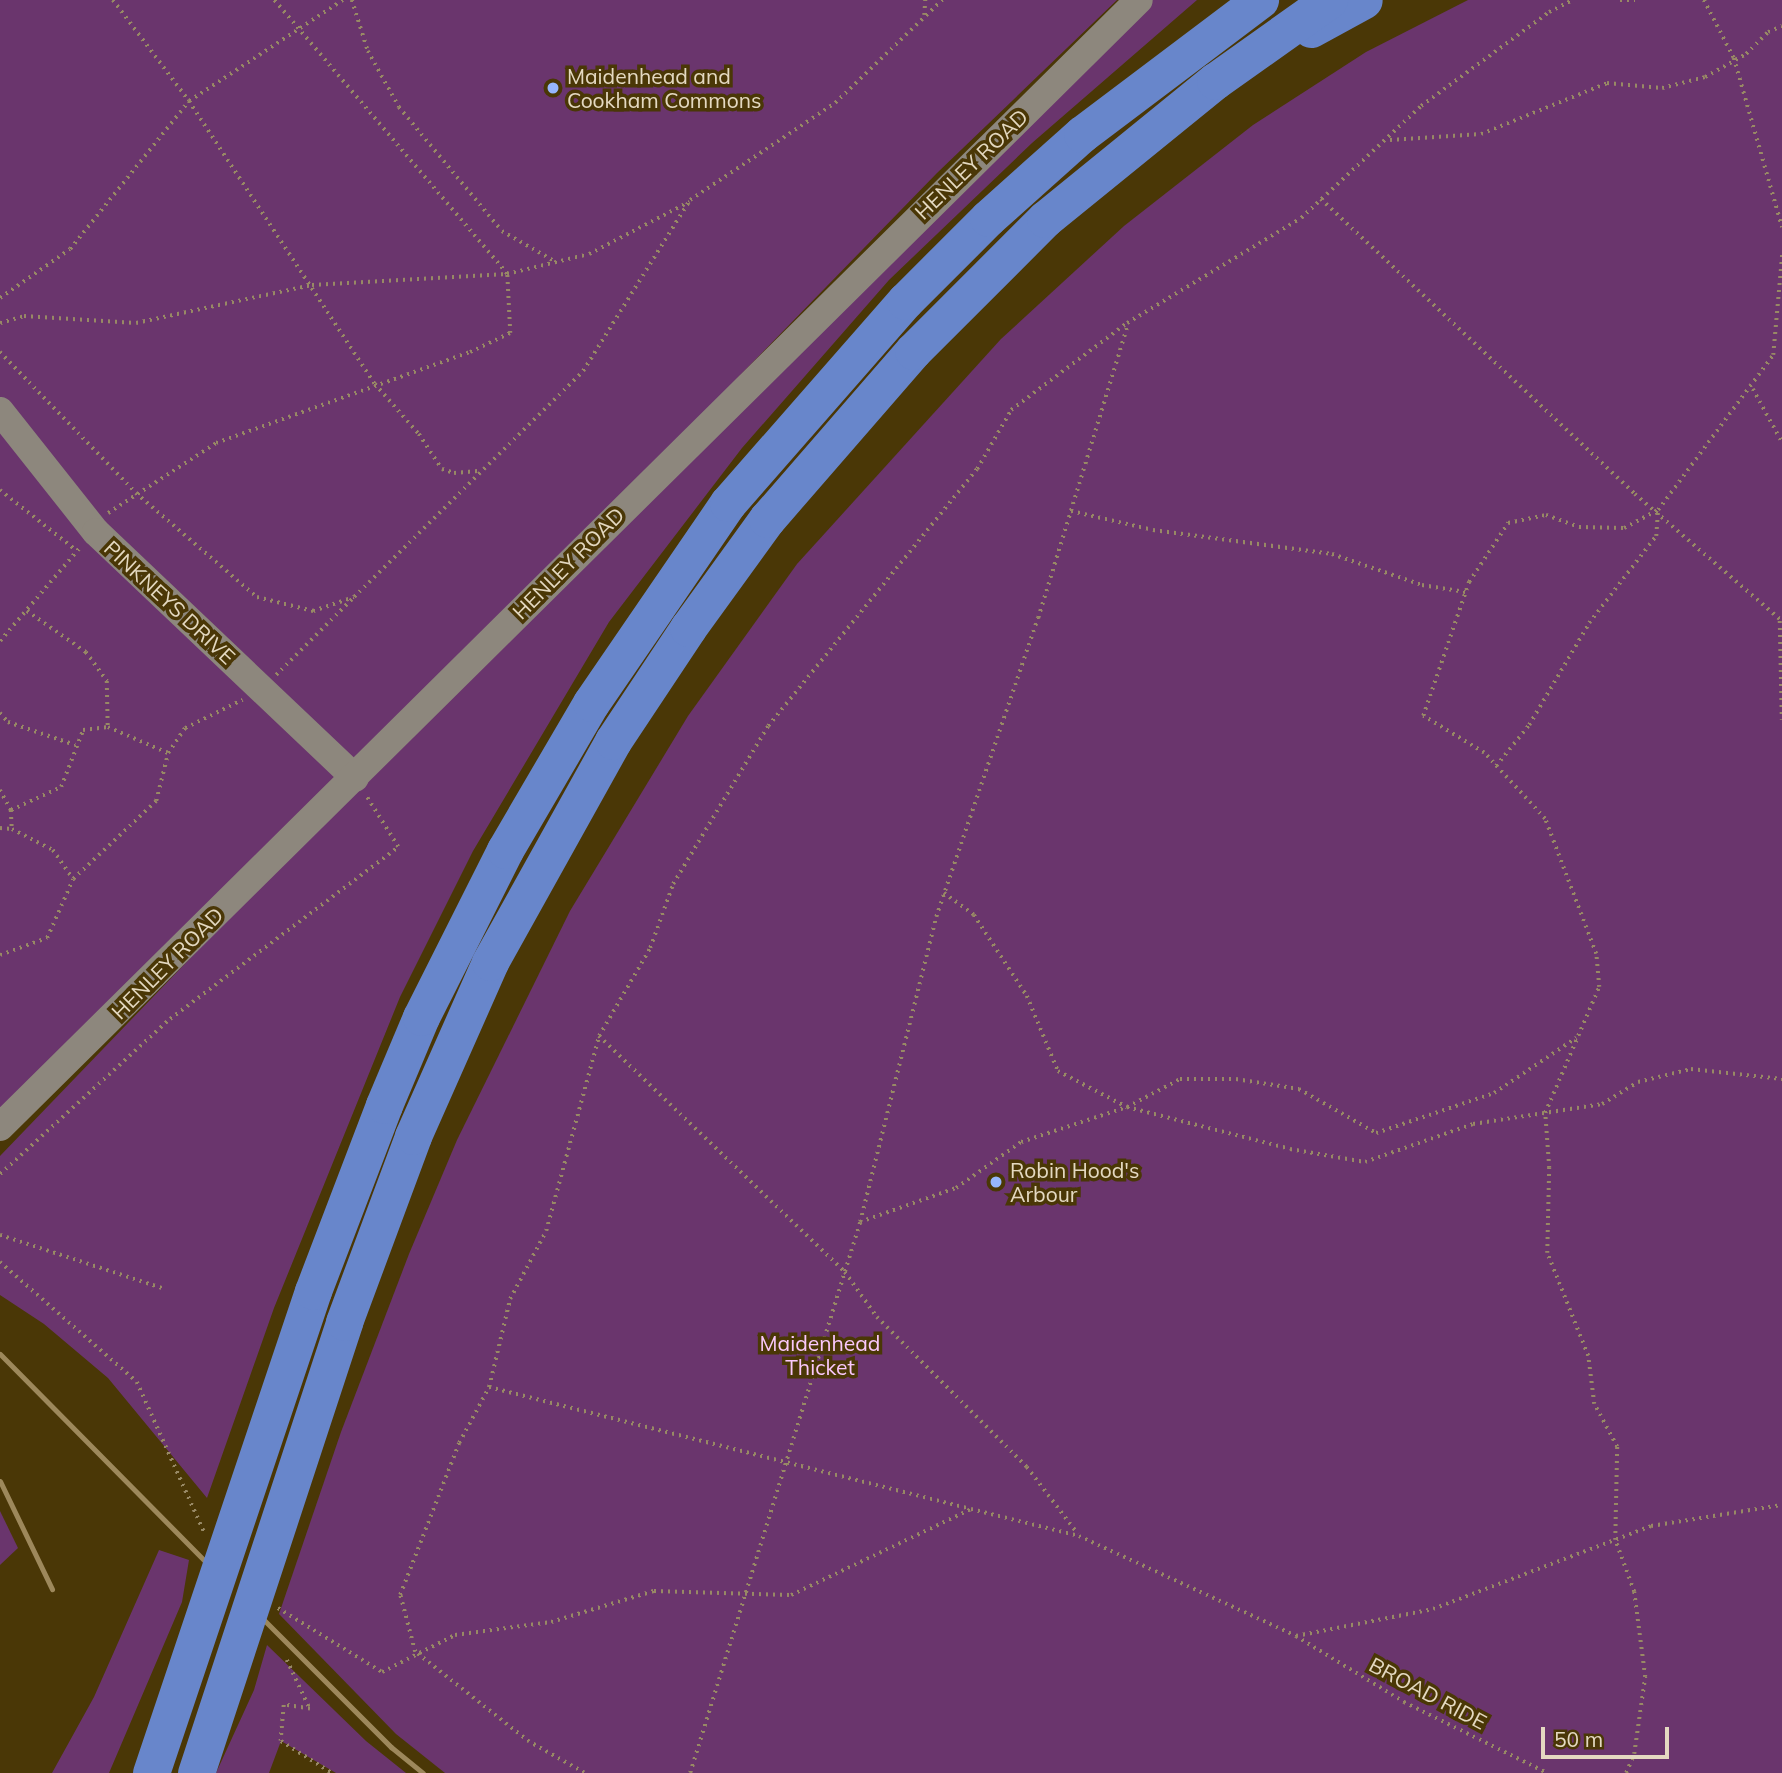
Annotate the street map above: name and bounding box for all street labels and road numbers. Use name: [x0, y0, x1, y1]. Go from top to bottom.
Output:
street label: HENLEY ROAD: [909, 104, 1033, 224]
street label: HENLEY ROAD: [507, 502, 629, 624]
street label: PINKNEYS DRIVE: [99, 535, 241, 669]
street label: HENLEY ROAD: [106, 902, 228, 1024]
street label: BROAD RIDE: [1365, 1652, 1491, 1734]

